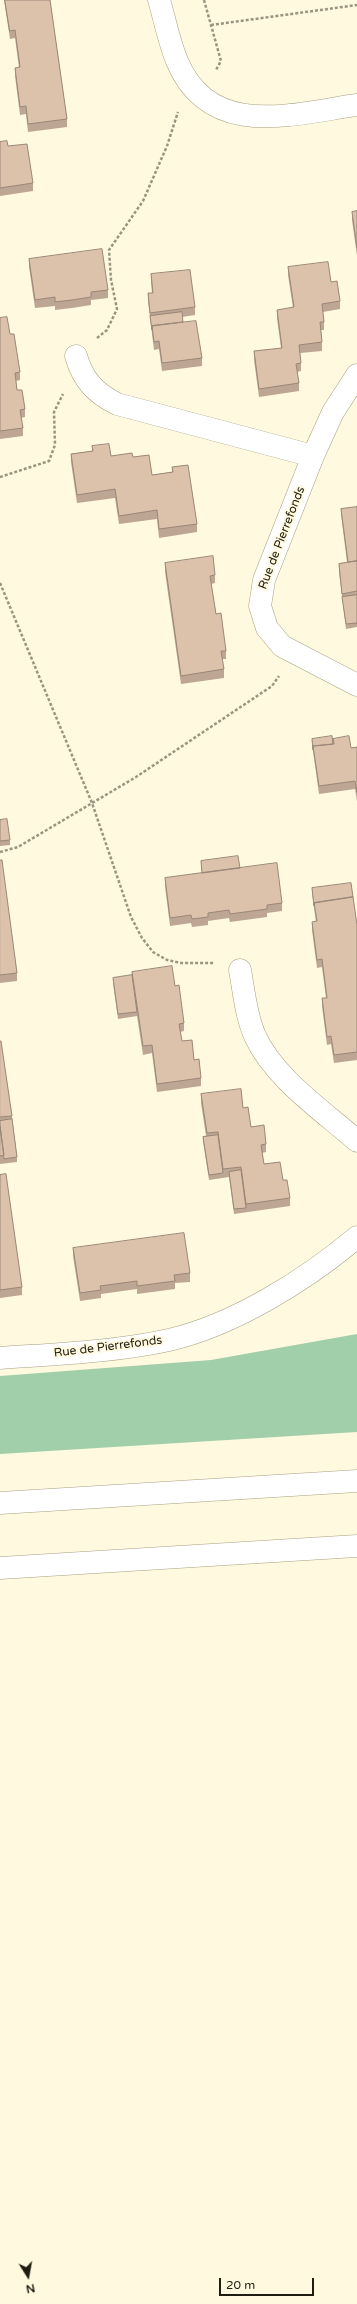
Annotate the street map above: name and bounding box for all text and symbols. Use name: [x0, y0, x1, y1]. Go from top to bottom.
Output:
street label: Rue de Pierrefonds: [256, 485, 308, 591]
street label: Rue de Pierrefonds: [53, 1333, 163, 1361]
north arrow: [8, 2256, 48, 2296]
scale bar: [221, 2270, 316, 2296]
text: 20 m: [226, 2278, 255, 2292]
text: N: [25, 2281, 36, 2295]

